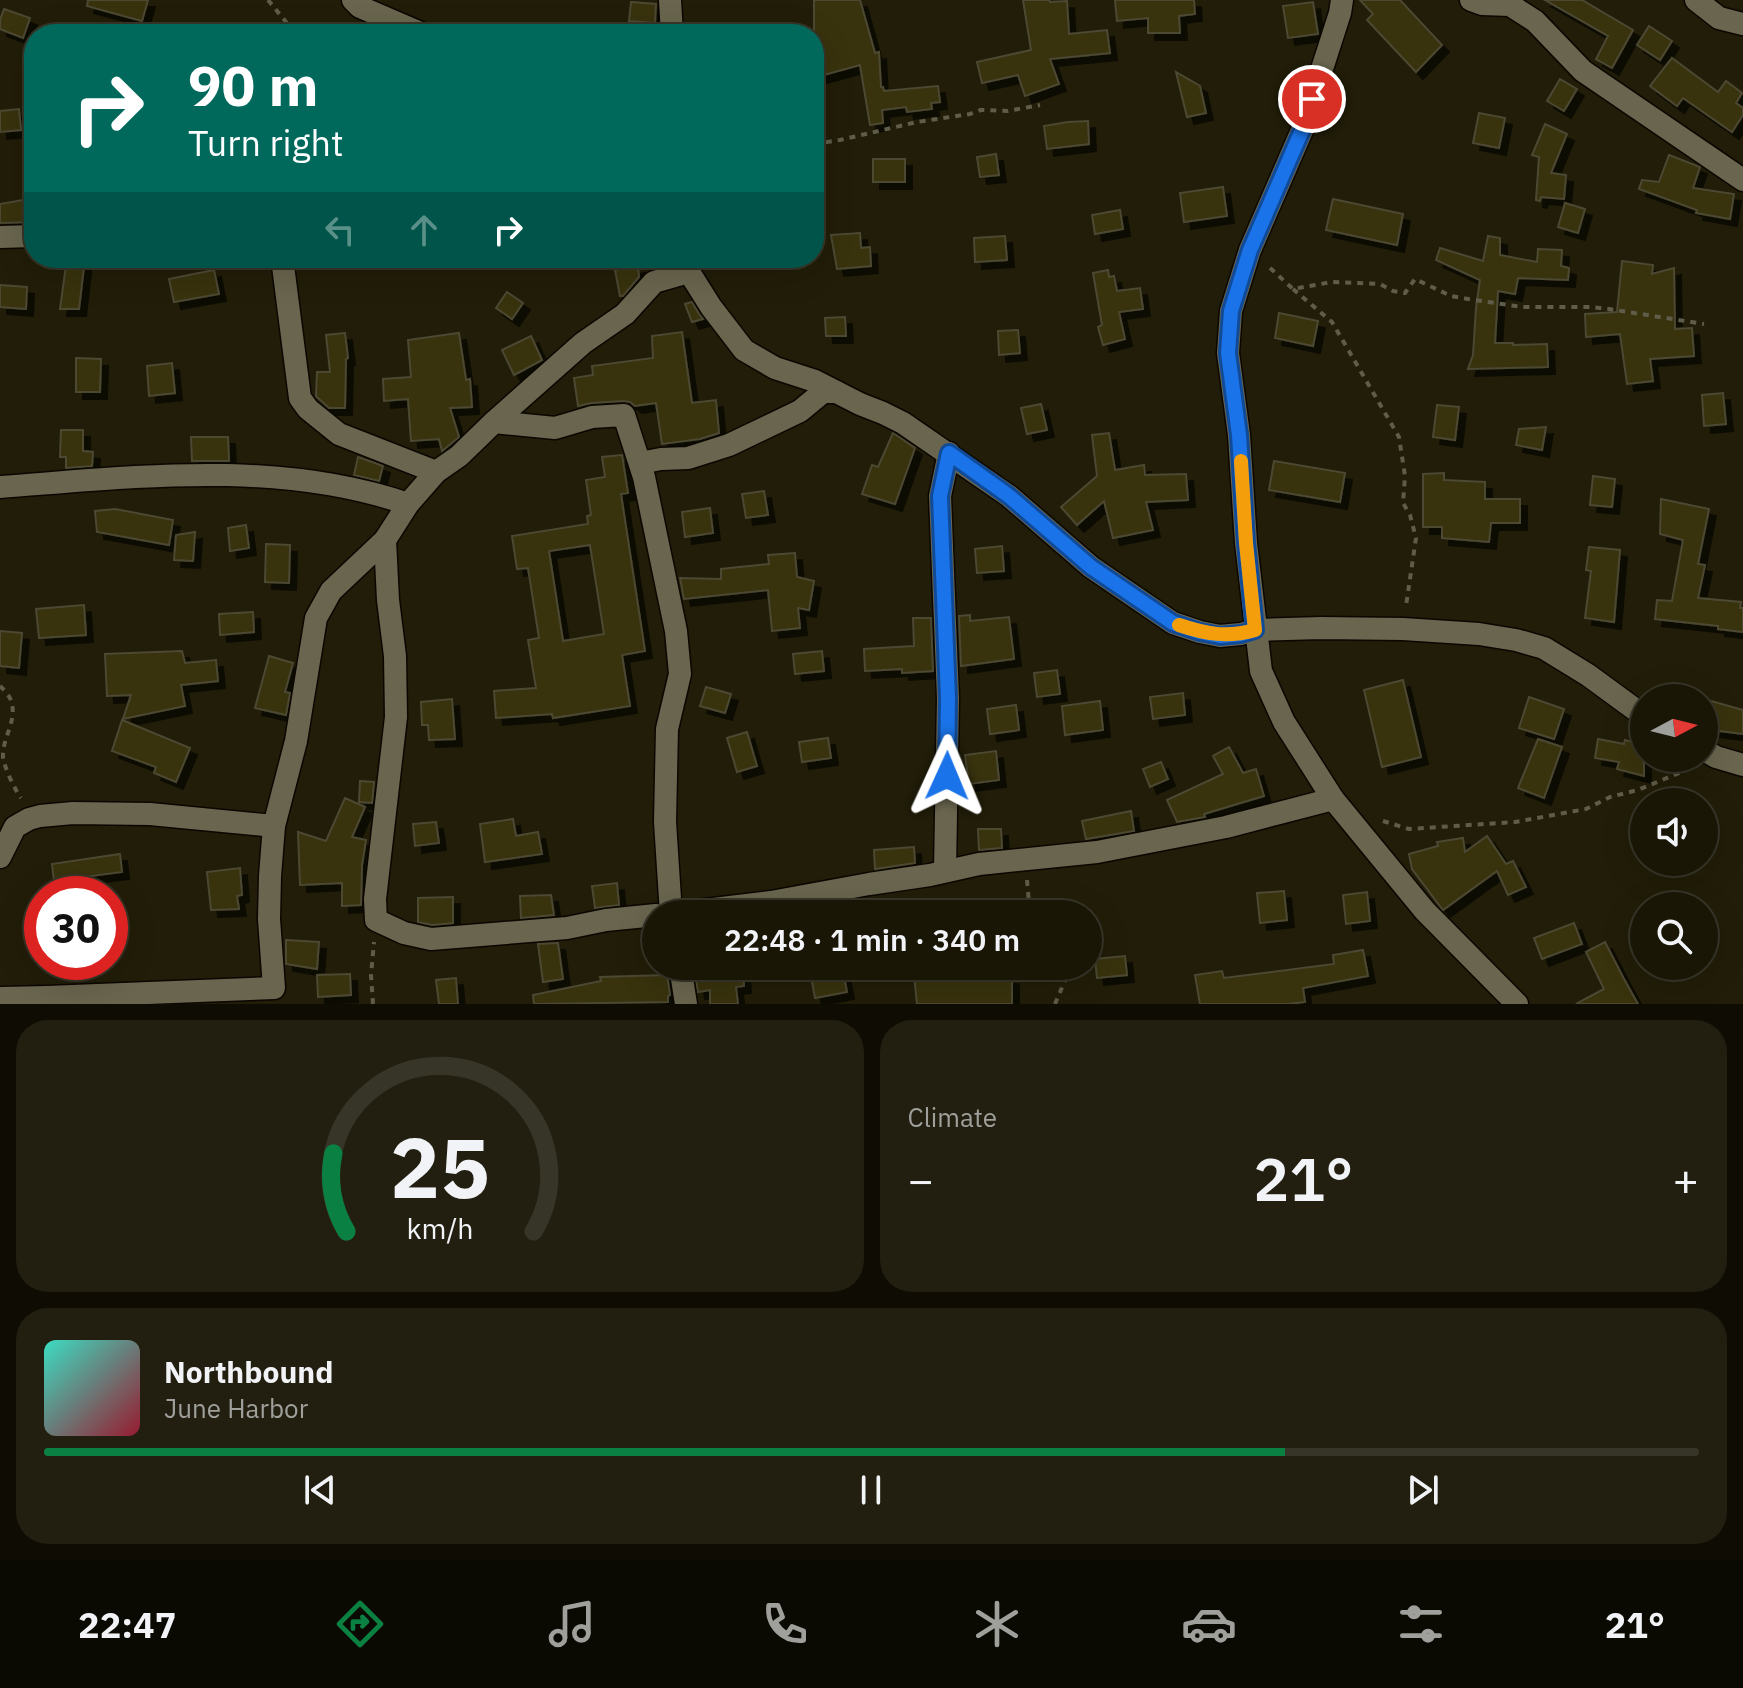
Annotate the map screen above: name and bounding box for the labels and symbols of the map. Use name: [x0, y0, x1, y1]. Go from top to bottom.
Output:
pin: [1278, 65, 1346, 133]
north arrow: [1630, 684, 1718, 772]
position arrow: [905, 734, 989, 818]
speed limit sign: 30: [24, 876, 128, 980]

